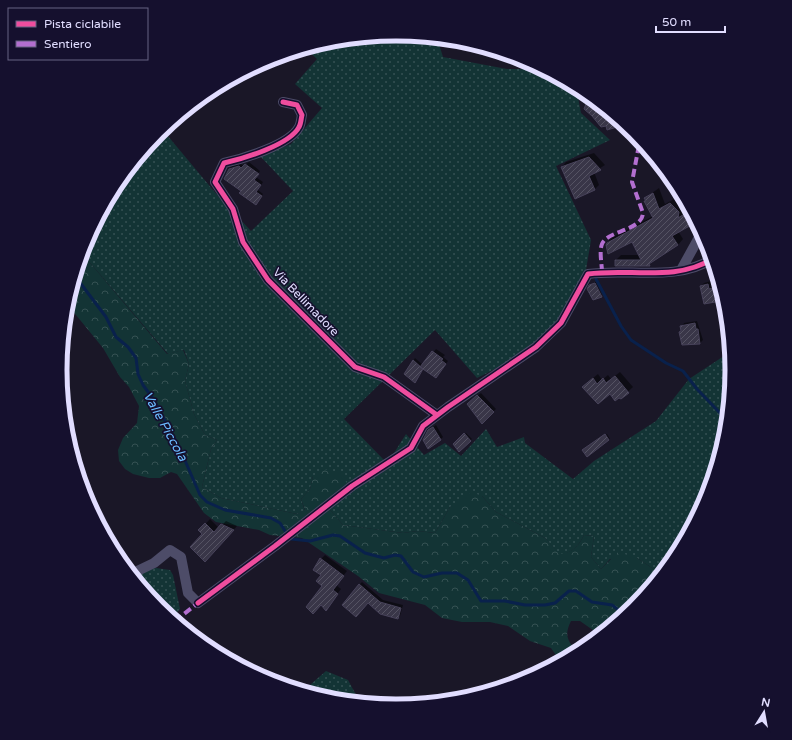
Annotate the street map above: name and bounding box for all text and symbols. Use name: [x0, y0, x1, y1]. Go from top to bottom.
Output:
legend: [8, 8, 148, 60]
scale bar: [656, 8, 725, 34]
text: 50 m: [662, 15, 691, 29]
text: Pista ciclabile: [44, 17, 121, 31]
text: Sentiero: [44, 37, 91, 51]
street label: Via Bellimadore: [270, 265, 342, 339]
water label: Valle Piccola: [139, 389, 191, 465]
north arrow: [744, 692, 784, 732]
text: N: [760, 695, 771, 710]

